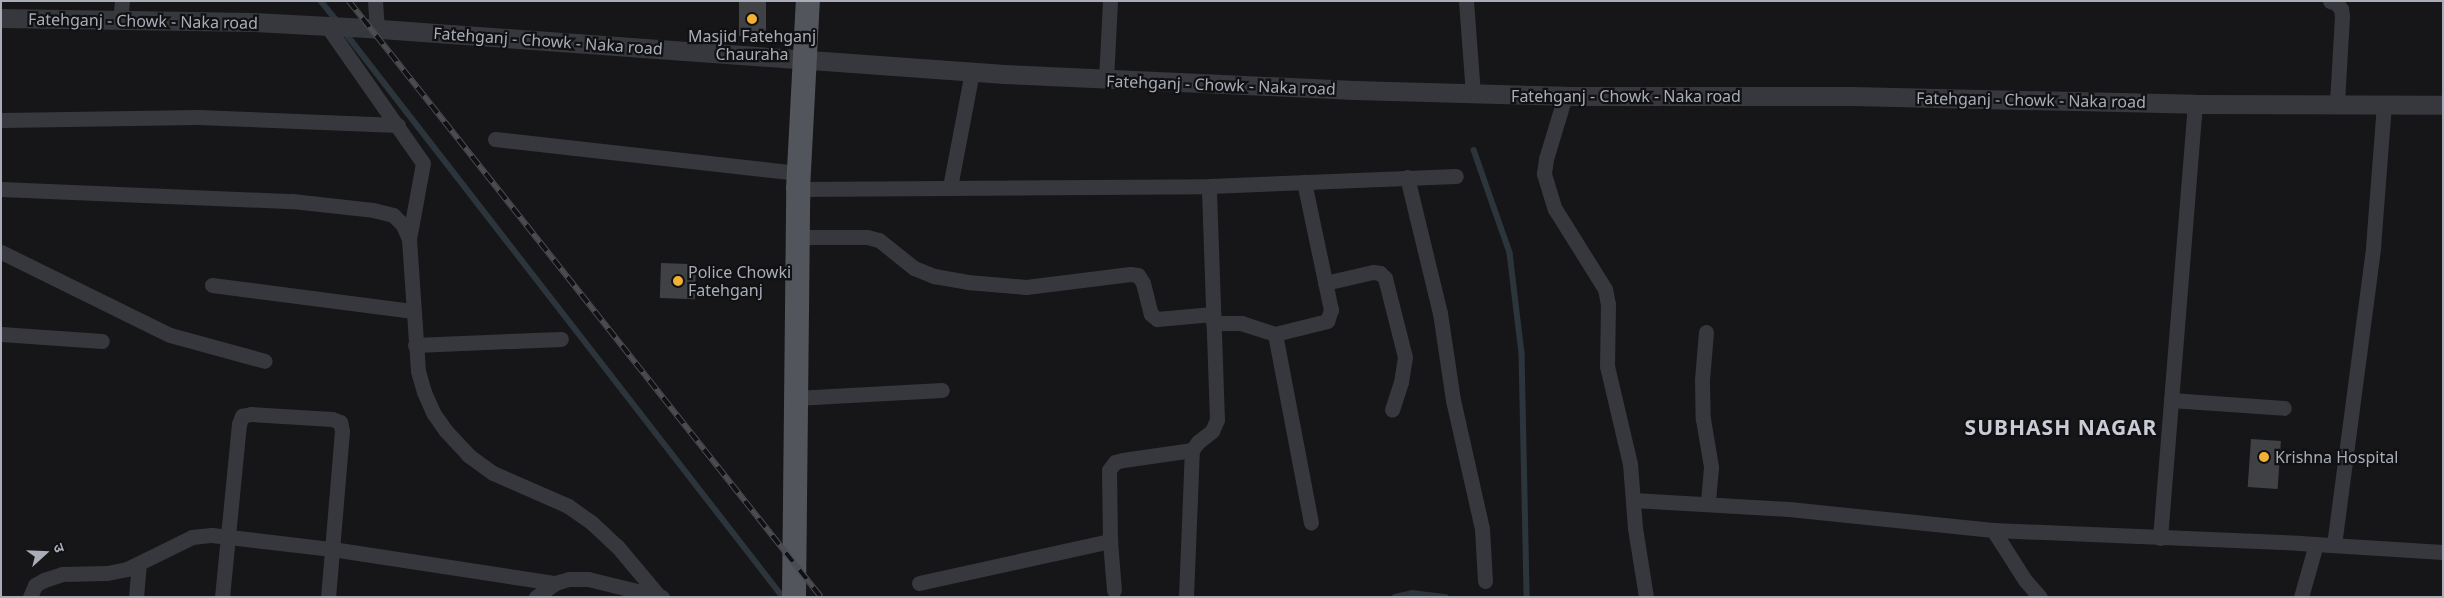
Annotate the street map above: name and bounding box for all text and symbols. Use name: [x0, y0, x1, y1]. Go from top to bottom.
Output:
street label: Fatehganj - Chowk - Naka road: [28, 9, 258, 33]
marker: Masjid Fatehganj Chauraha: [746, 13, 758, 25]
street label: Fatehganj - Chowk - Naka road: [433, 23, 663, 59]
place label: Masjid Fatehganj Chauraha: [688, 26, 816, 64]
street label: Fatehganj - Chowk - Naka road: [1106, 71, 1336, 99]
street label: Fatehganj - Chowk - Naka road: [1511, 86, 1741, 106]
street label: Fatehganj - Chowk - Naka road: [1916, 88, 2146, 112]
place label: Police Chowki Fatehganj: [688, 262, 791, 300]
marker: Police Chowki Fatehganj: [672, 275, 684, 287]
district label: SUBHASH NAGAR: [1963, 414, 2159, 440]
place label: Krishna Hospital: [2275, 447, 2398, 467]
marker: Krishna Hospital: [2257, 450, 2271, 464]
north arrow: [20, 528, 70, 578]
text: उ: [49, 541, 70, 555]

